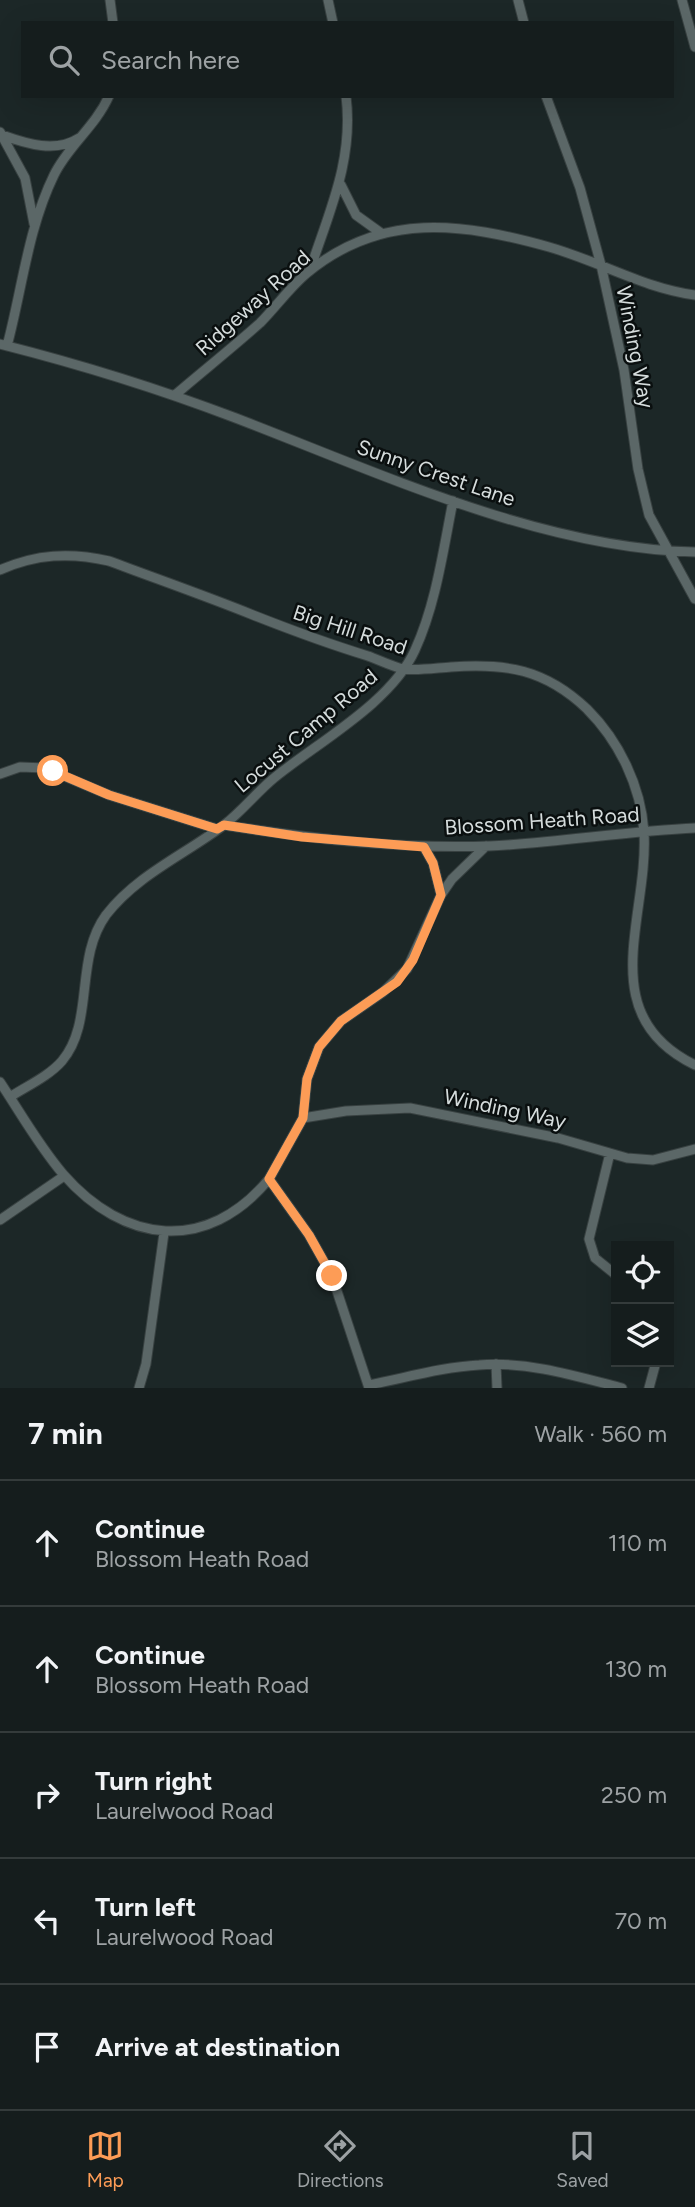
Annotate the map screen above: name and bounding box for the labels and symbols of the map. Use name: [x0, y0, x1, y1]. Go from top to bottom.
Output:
street label: Ridgeway Road: [190, 245, 315, 360]
street label: Winding Way: [611, 284, 660, 410]
street label: Sunny Crest Lane: [354, 434, 519, 511]
street label: Big Hill Road: [290, 599, 410, 660]
street label: Locust Camp Road: [229, 664, 382, 798]
route start: [37, 755, 68, 786]
street label: Blossom Heath Road: [444, 801, 640, 840]
street label: Winding Way: [442, 1083, 568, 1134]
route end: [316, 1260, 347, 1291]

